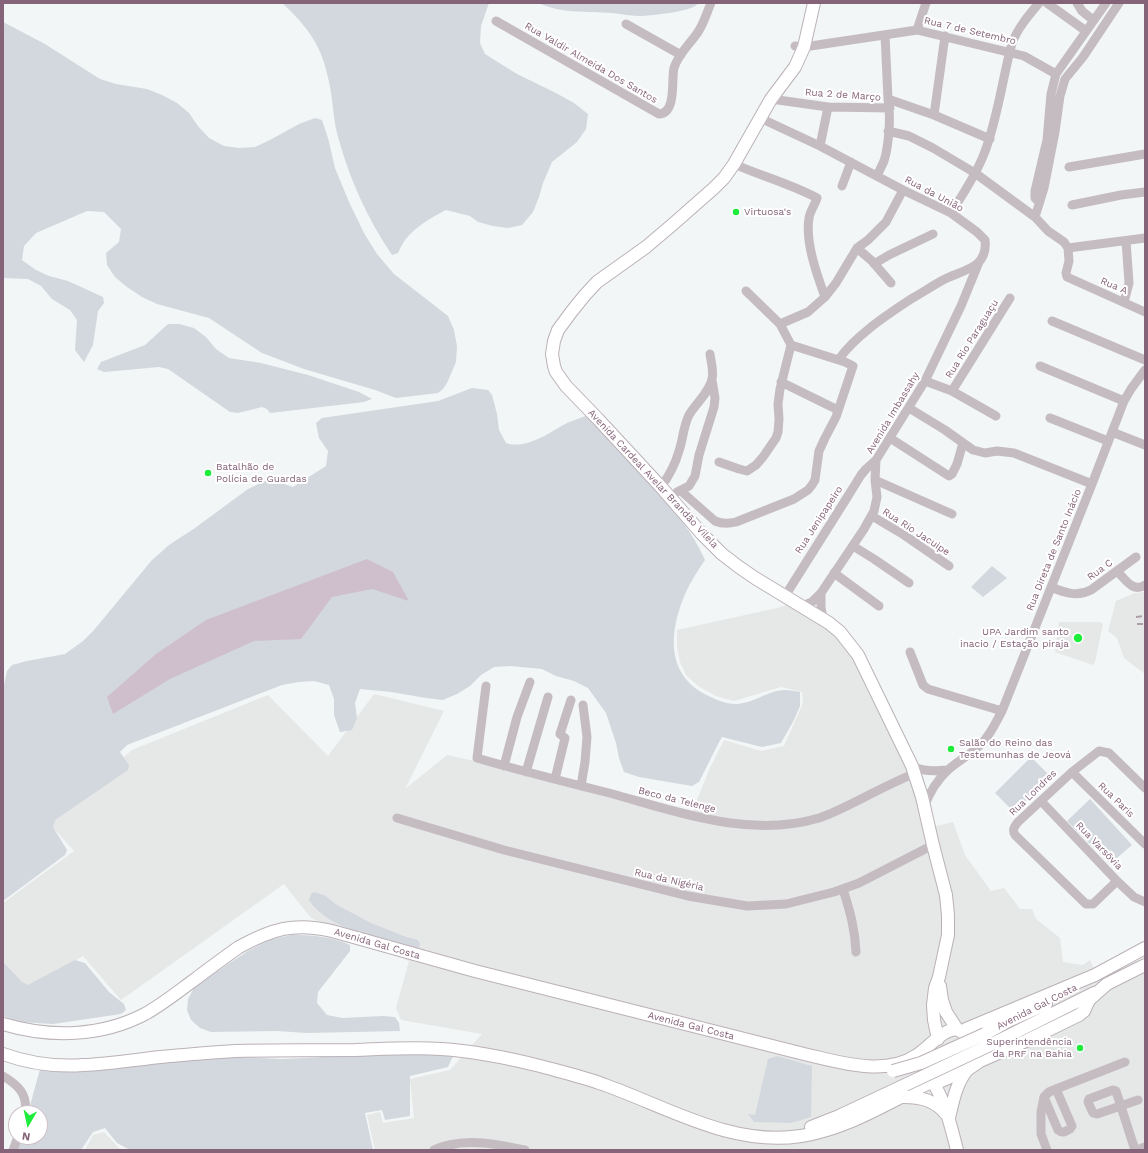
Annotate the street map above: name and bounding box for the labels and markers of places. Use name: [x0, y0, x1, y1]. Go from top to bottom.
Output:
place label: Virtuosa's: [744, 206, 791, 218]
marker: Virtuosa's: [731, 207, 741, 217]
place label: Batalhão de Polícia de Guardas: [216, 461, 307, 484]
marker: Batalhão de Polícia de Guardas: [203, 468, 213, 478]
place label: UPA Jardim santo inacio / Estação piraja: [960, 626, 1069, 650]
marker: UPA Jardim santo inacio / Estação piraja: [1072, 632, 1084, 644]
place label: Salão do Reino das Testemunhas de Jeová: [959, 737, 1071, 760]
marker: Salão do Reino das Testemunhas de Jeová: [946, 744, 956, 754]
place label: Superintendência da PRF na Bahia: [986, 1036, 1072, 1060]
marker: Superintendência da PRF na Bahia: [1075, 1043, 1085, 1053]

